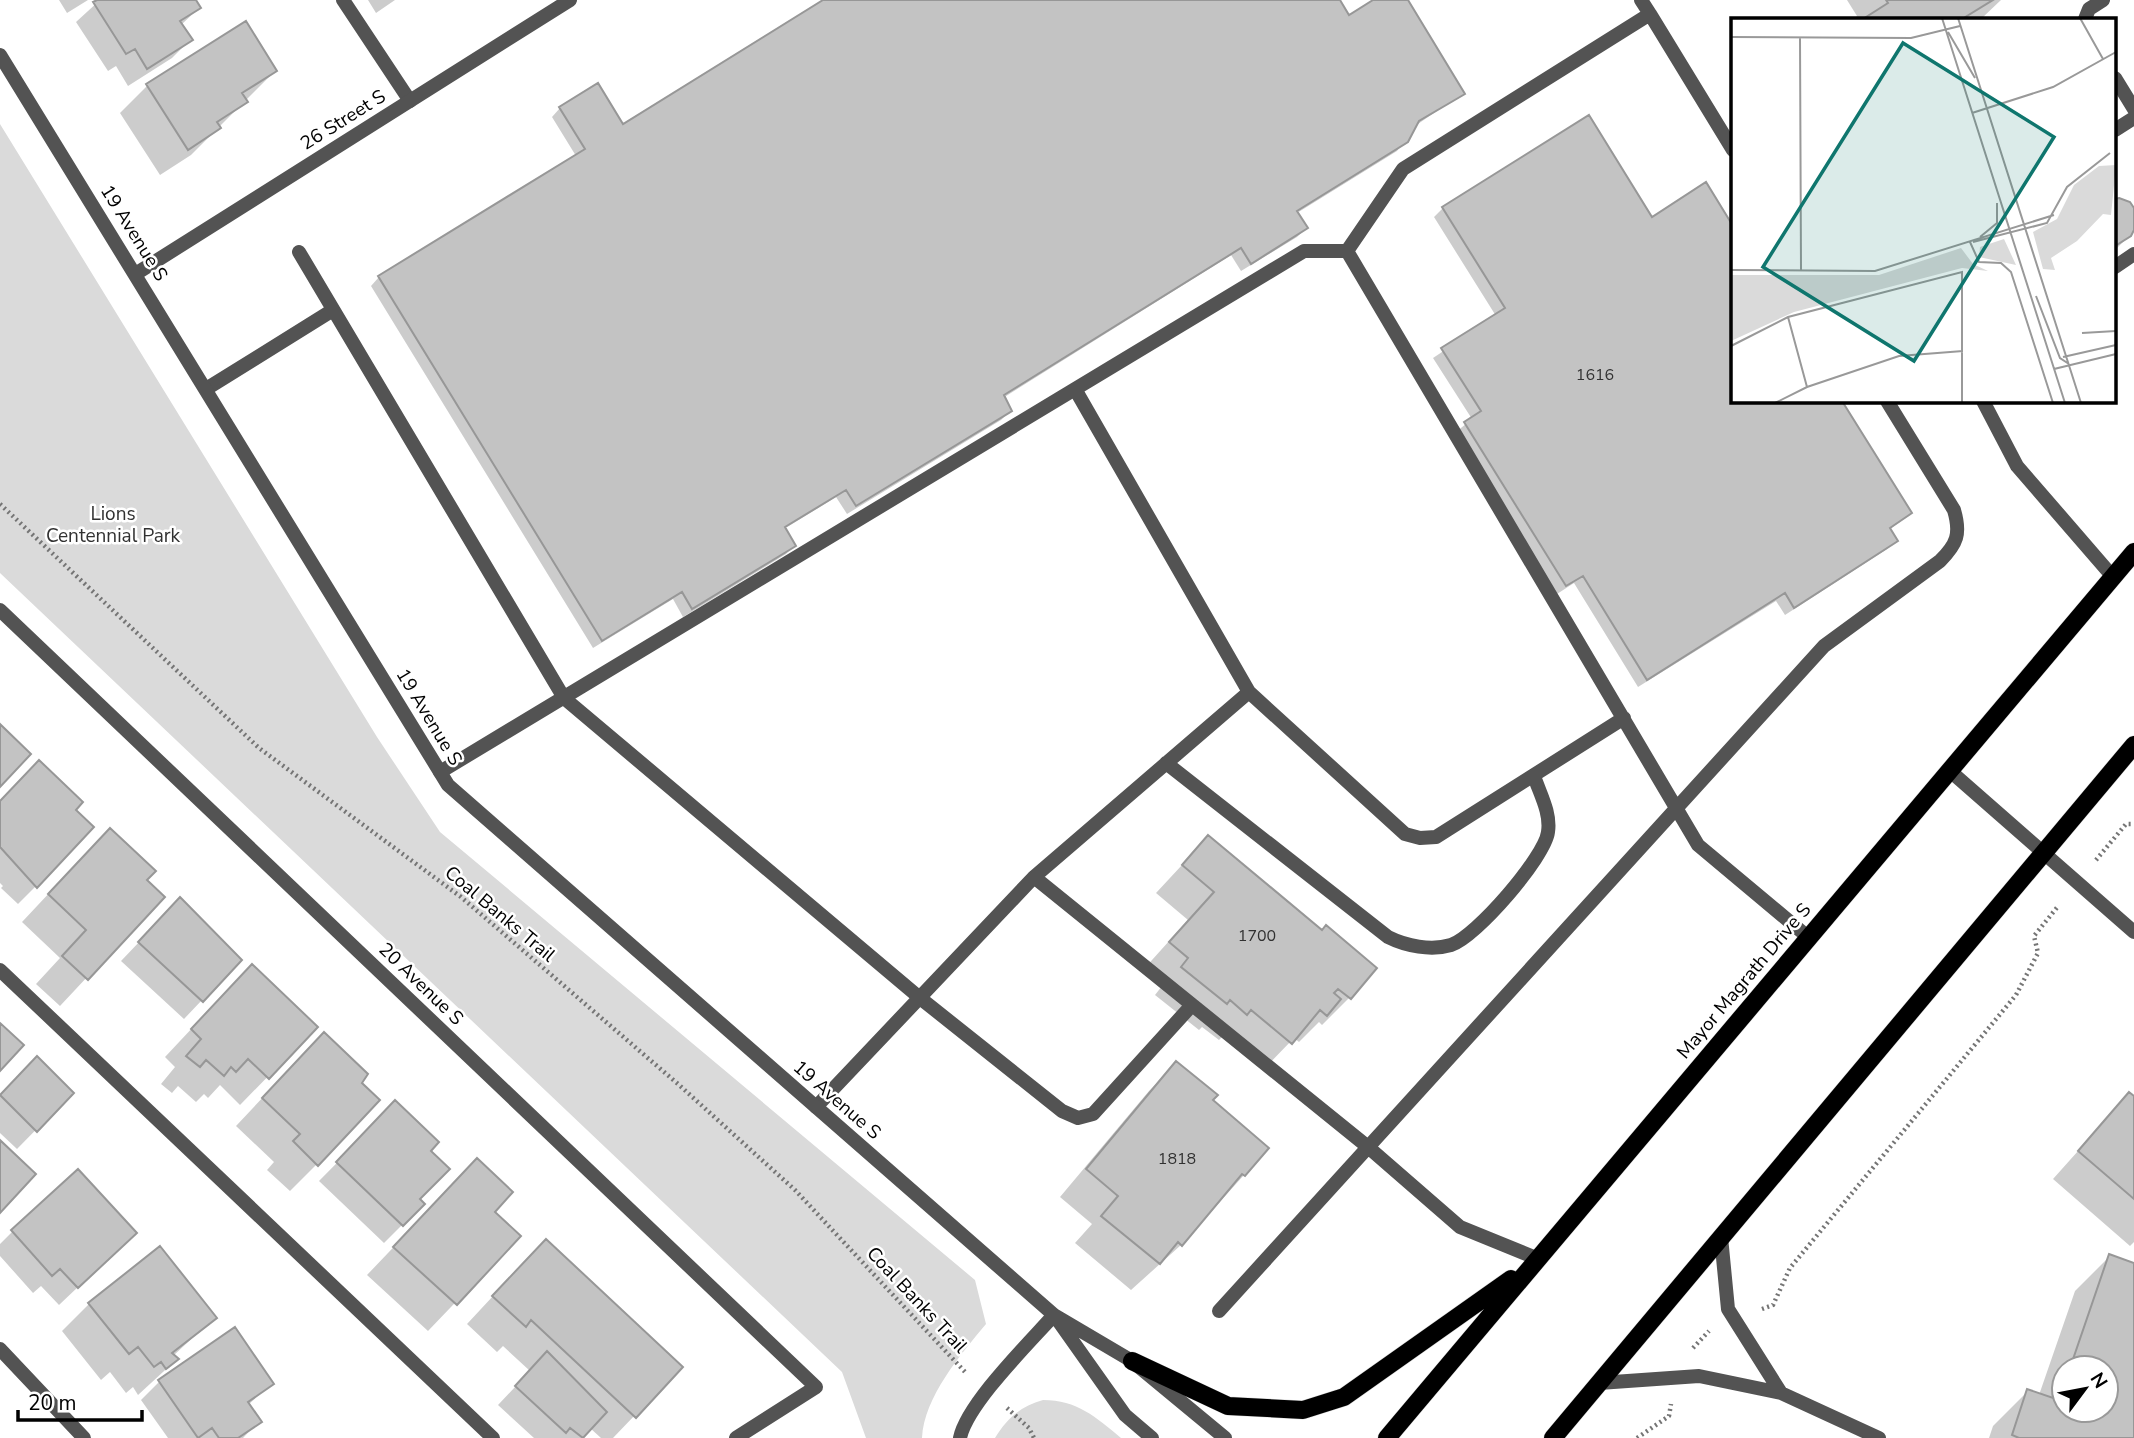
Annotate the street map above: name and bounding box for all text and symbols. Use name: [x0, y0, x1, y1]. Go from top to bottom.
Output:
inset map: [1731, 18, 2116, 402]
street label: 26 Street S: [295, 84, 391, 156]
street label: 19 Avenue S: [94, 180, 174, 286]
house number: 1616: [1576, 364, 1614, 386]
park label: Lions Centennial Park: [46, 501, 181, 549]
street label: 19 Avenue S: [390, 664, 468, 770]
street label: Coal Banks Trail: [439, 860, 561, 968]
street label: Mayor Magrath Drive S: [1671, 897, 1817, 1065]
house number: 1700: [1238, 925, 1276, 947]
street label: 20 Avenue S: [373, 937, 469, 1031]
street label: 19 Avenue S: [787, 1054, 887, 1146]
house number: 1818: [1158, 1148, 1196, 1170]
street label: Coal Banks Trail: [861, 1241, 974, 1359]
north arrow: [2050, 1354, 2120, 1424]
text: N: [2084, 1368, 2113, 1393]
scale bar: [18, 1378, 142, 1422]
text: 20 m: [28, 1389, 77, 1417]

